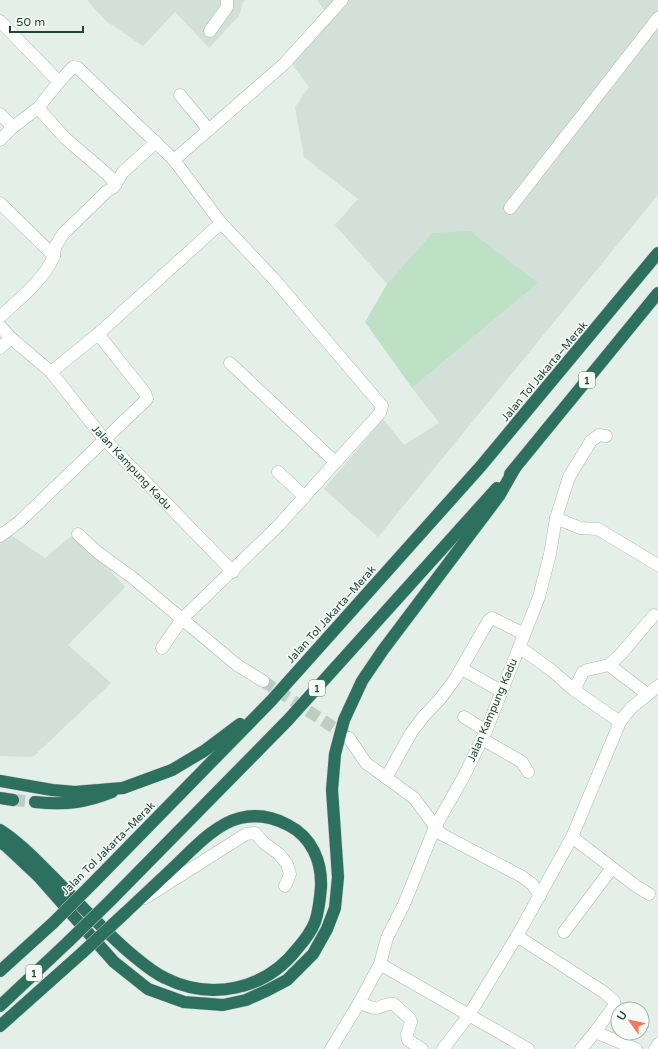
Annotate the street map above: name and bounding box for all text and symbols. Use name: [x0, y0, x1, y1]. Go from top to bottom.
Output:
scale bar: [10, 8, 83, 34]
text: 50 m: [16, 15, 45, 29]
street label: Jalan Tol Jakarta–Merak: [499, 319, 590, 424]
road number: 1: [579, 372, 595, 388]
street label: Jalan Kampung Kadu: [89, 422, 174, 512]
street label: Jalan Tol Jakarta–Merak: [284, 563, 379, 666]
street label: Jalan Kampung Kadu: [465, 657, 520, 764]
road number: 1: [309, 680, 325, 696]
street label: Jalan Tol Jakarta–Merak: [59, 799, 158, 898]
road number: 1: [26, 965, 42, 981]
north arrow: [610, 1001, 650, 1041]
text: U: [614, 1009, 630, 1023]

